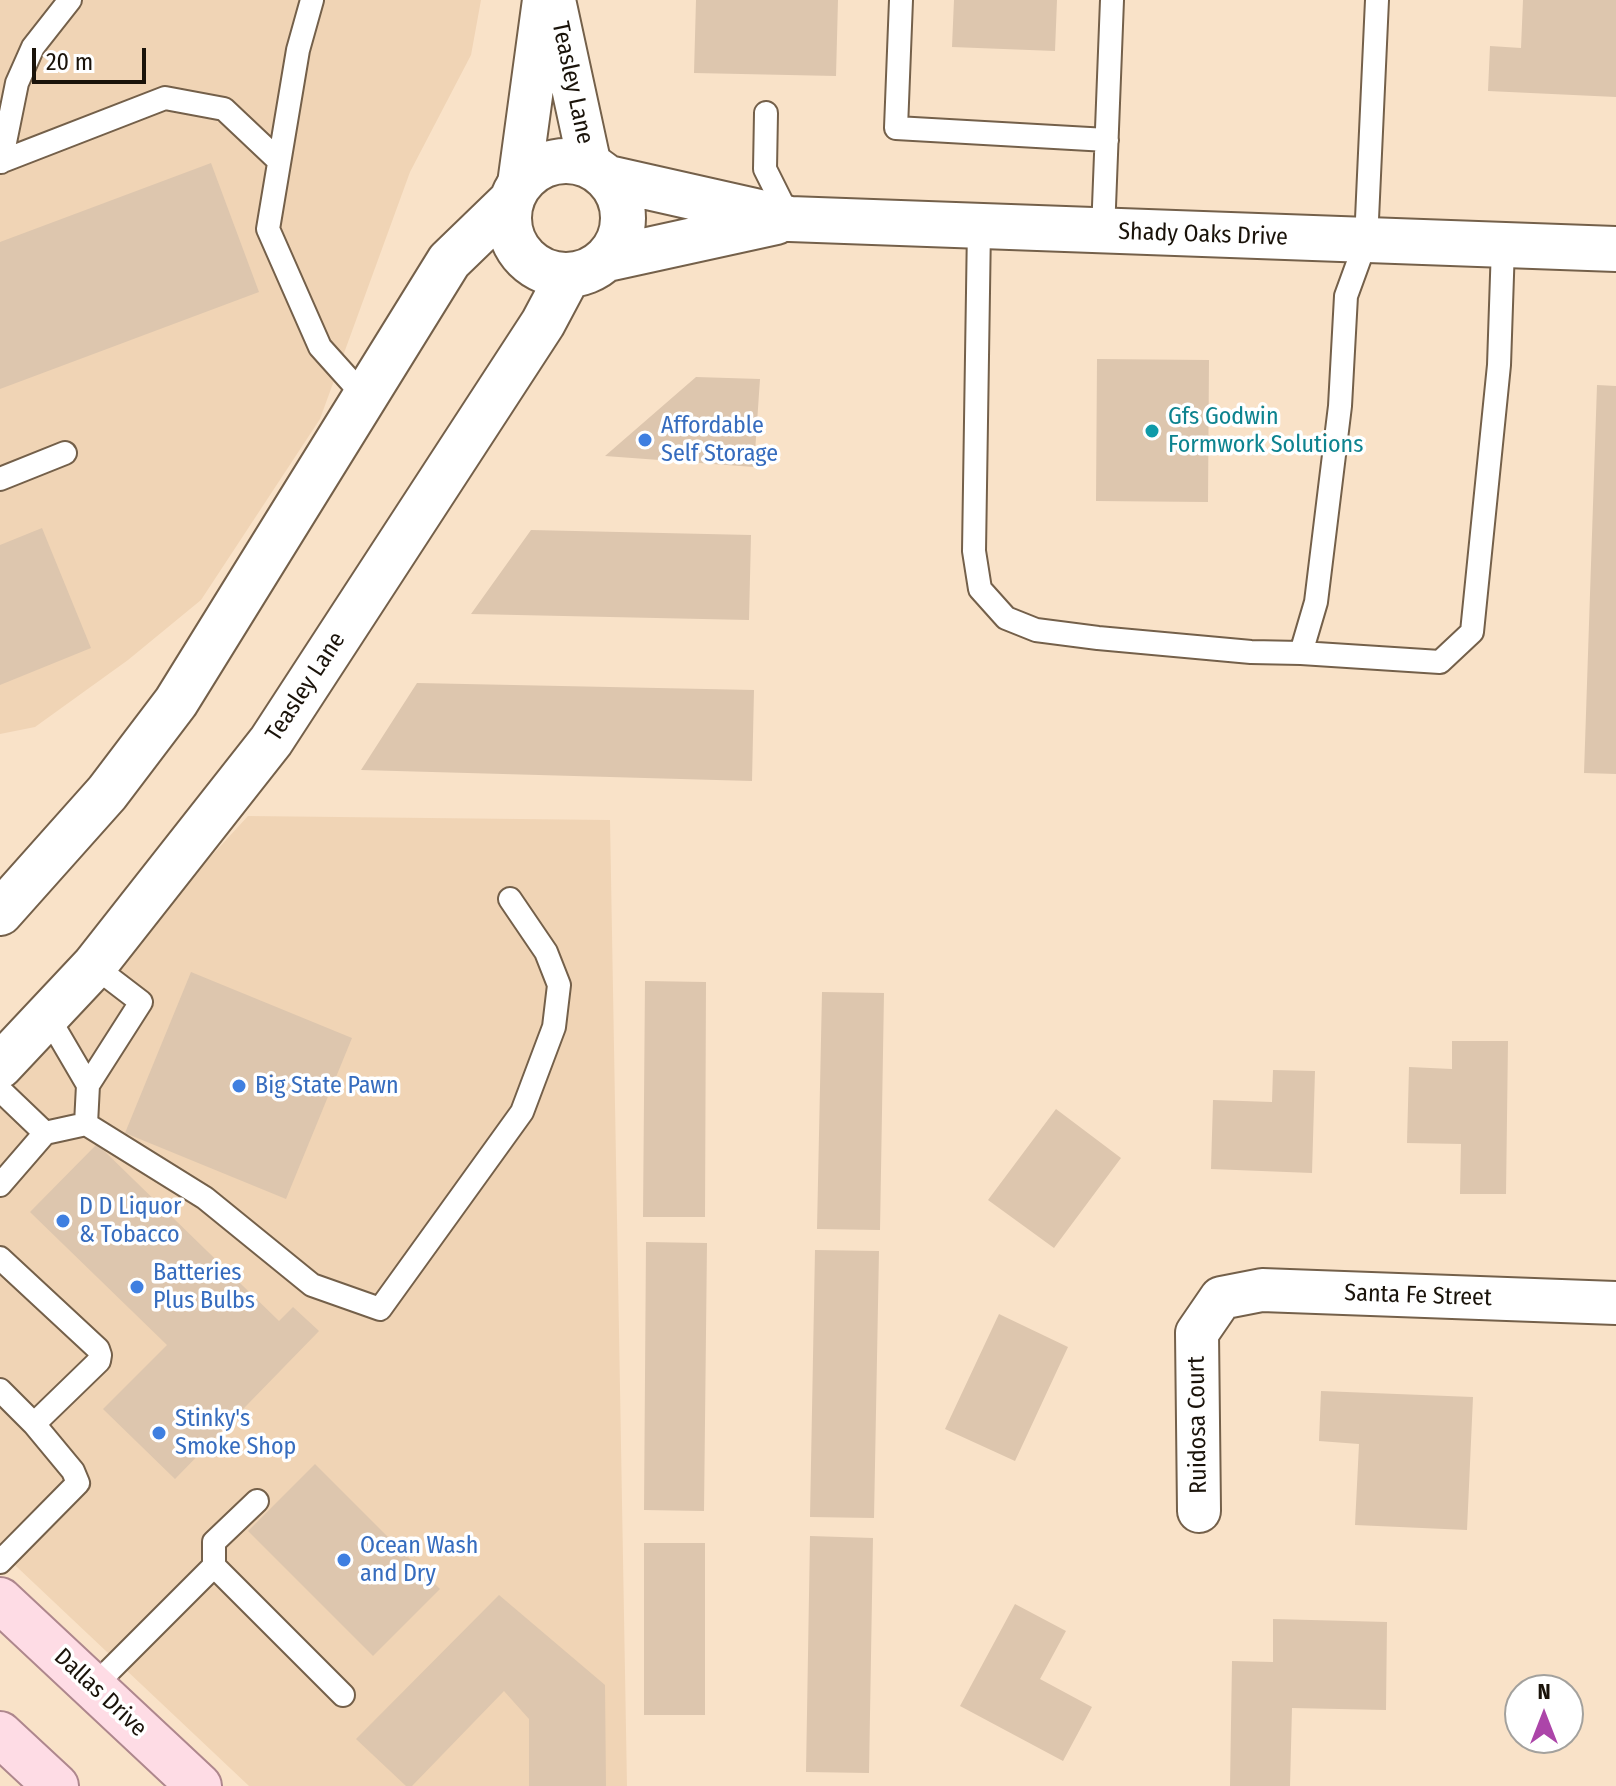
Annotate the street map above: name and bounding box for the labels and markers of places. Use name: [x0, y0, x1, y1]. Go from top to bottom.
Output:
place label: Gfs Godwin Formwork Solutions: [1168, 403, 1364, 459]
place label: Affordable Self Storage: [661, 412, 778, 468]
marker: Gfs Godwin Formwork Solutions: [1143, 422, 1161, 440]
marker: Affordable Self Storage: [636, 431, 654, 449]
place label: Big State Pawn: [255, 1072, 399, 1100]
marker: Big State Pawn: [230, 1077, 248, 1095]
place label: D D Liquor & Tobacco: [79, 1193, 181, 1249]
marker: D D Liquor & Tobacco: [54, 1212, 72, 1230]
place label: Batteries Plus Bulbs: [153, 1259, 255, 1315]
marker: Batteries Plus Bulbs: [128, 1278, 146, 1296]
place label: Stinky's Smoke Shop: [175, 1405, 296, 1461]
marker: Stinky's Smoke Shop: [150, 1424, 168, 1442]
place label: Ocean Wash and Dry: [360, 1532, 478, 1588]
marker: Ocean Wash and Dry: [335, 1551, 353, 1569]

